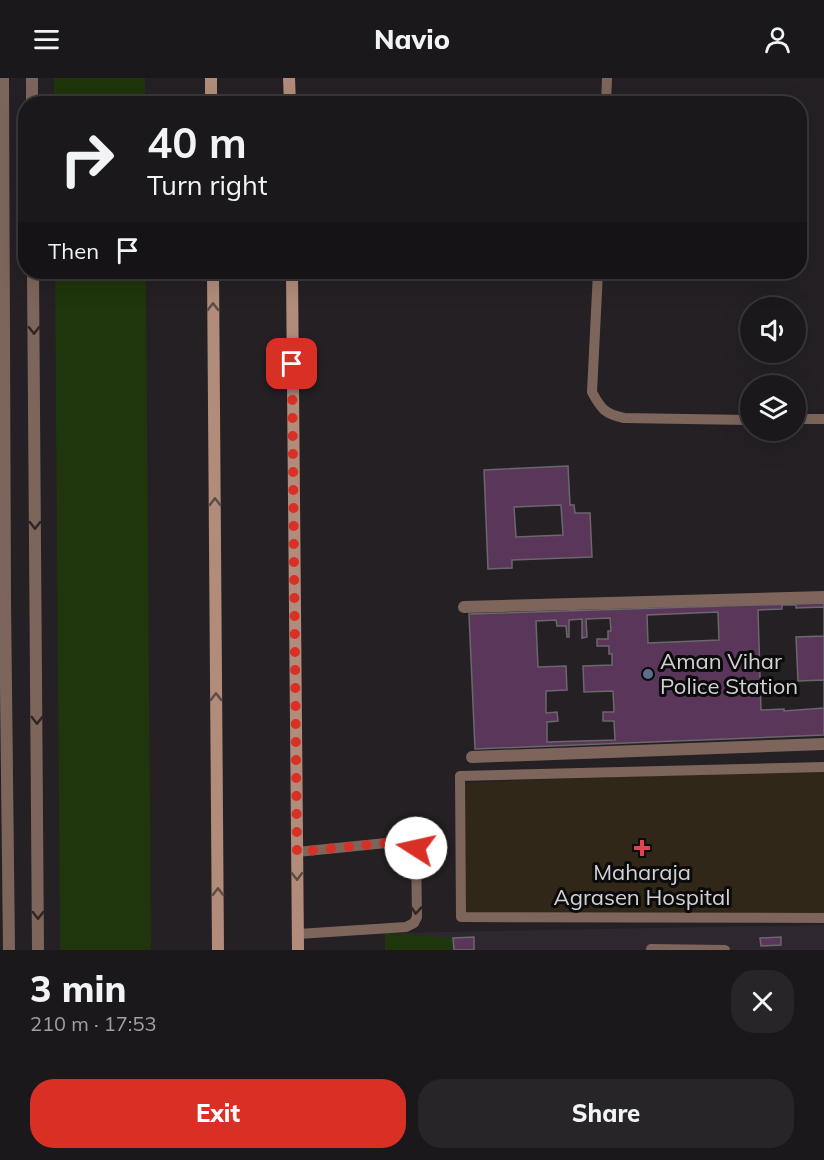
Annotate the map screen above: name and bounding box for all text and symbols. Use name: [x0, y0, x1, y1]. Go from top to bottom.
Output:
text: Navio: [374, 22, 450, 56]
icon: menu: [30, 23, 63, 56]
icon: person: [761, 23, 794, 56]
text: 40 m: [147, 116, 247, 169]
icon: right: [48, 120, 126, 198]
text: Turn right: [147, 168, 267, 202]
icon: arrive: [111, 234, 144, 267]
text: Then: [48, 237, 99, 265]
map controls: [740, 297, 806, 441]
button: sound: [740, 297, 806, 363]
one-way arrow: [207, 302, 219, 311]
one-way arrow: [28, 325, 40, 334]
pin: [266, 338, 317, 389]
icon: arrive: [275, 347, 308, 380]
button: layers: [740, 375, 806, 441]
one-way arrow: [209, 497, 221, 506]
one-way arrow: [29, 520, 41, 529]
place label: Aman Vihar Police Station: [660, 647, 798, 700]
marker: Aman Vihar Police Station: [641, 667, 655, 681]
one-way arrow: [210, 692, 222, 701]
one-way arrow: [31, 715, 43, 724]
position arrow: [384, 816, 448, 880]
marker: Maharaja Agrasen Hospital: [633, 839, 651, 857]
place label: Maharaja Agrasen Hospital: [554, 858, 730, 911]
one-way arrow: [291, 871, 304, 880]
one-way arrow: [212, 887, 224, 896]
one-way arrow: [410, 905, 423, 914]
one-way arrow: [32, 910, 44, 919]
text: 3 min: [30, 966, 126, 1011]
button: close: [731, 970, 794, 1033]
text: 210 m · 17:53: [30, 1011, 156, 1036]
button: Exit: [30, 1079, 406, 1148]
button: Share: [418, 1079, 794, 1148]

